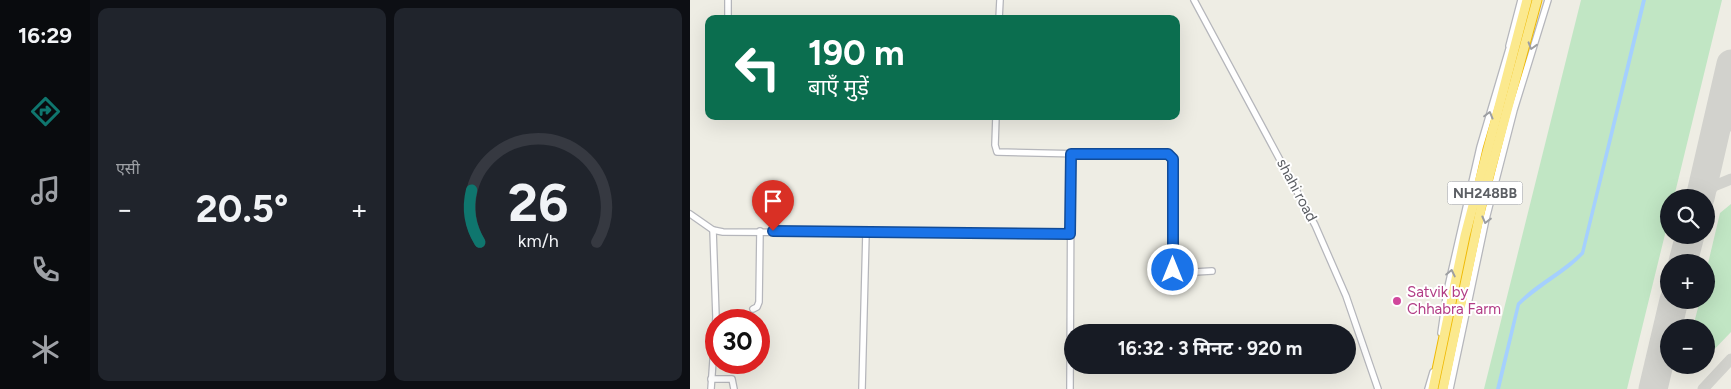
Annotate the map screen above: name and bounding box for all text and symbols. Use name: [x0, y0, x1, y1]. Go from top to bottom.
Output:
text: 16:29: [18, 22, 72, 49]
text: 190 m: [808, 32, 905, 74]
icon: left: [725, 35, 790, 100]
one-way arrow: [1528, 42, 1538, 50]
text: बाएँ मुड़ें: [808, 74, 869, 101]
icon: directions: [28, 94, 63, 129]
one-way arrow: [1484, 111, 1494, 119]
street label: shahi road: [1273, 155, 1321, 225]
text: एसी: [116, 159, 140, 178]
text: 26: [508, 172, 568, 234]
icon: music: [28, 173, 63, 208]
pin: [752, 180, 794, 231]
road number: NH248BB: [1448, 182, 1522, 204]
text: 20.5°: [196, 186, 288, 232]
icon: arrive: [759, 187, 787, 215]
map controls: [1660, 189, 1715, 374]
button: search: [1660, 189, 1715, 244]
text: −: [116, 192, 133, 226]
text: +: [351, 192, 368, 226]
one-way arrow: [1481, 216, 1492, 225]
text: km/h: [518, 230, 558, 251]
position arrow: [1146, 243, 1198, 295]
icon: phone: [28, 252, 63, 287]
button: +: [1660, 254, 1715, 309]
one-way arrow: [1445, 268, 1456, 277]
place label: Satvik by Chhabra Farm: [1407, 283, 1501, 318]
marker: Satvik by Chhabra Farm: [1391, 295, 1403, 307]
speed limit sign: 30: [705, 309, 770, 374]
button: −: [1660, 319, 1715, 374]
icon: climate: [28, 332, 63, 367]
text: 16:32 · 3 मिनट · 920 m: [1118, 337, 1302, 360]

